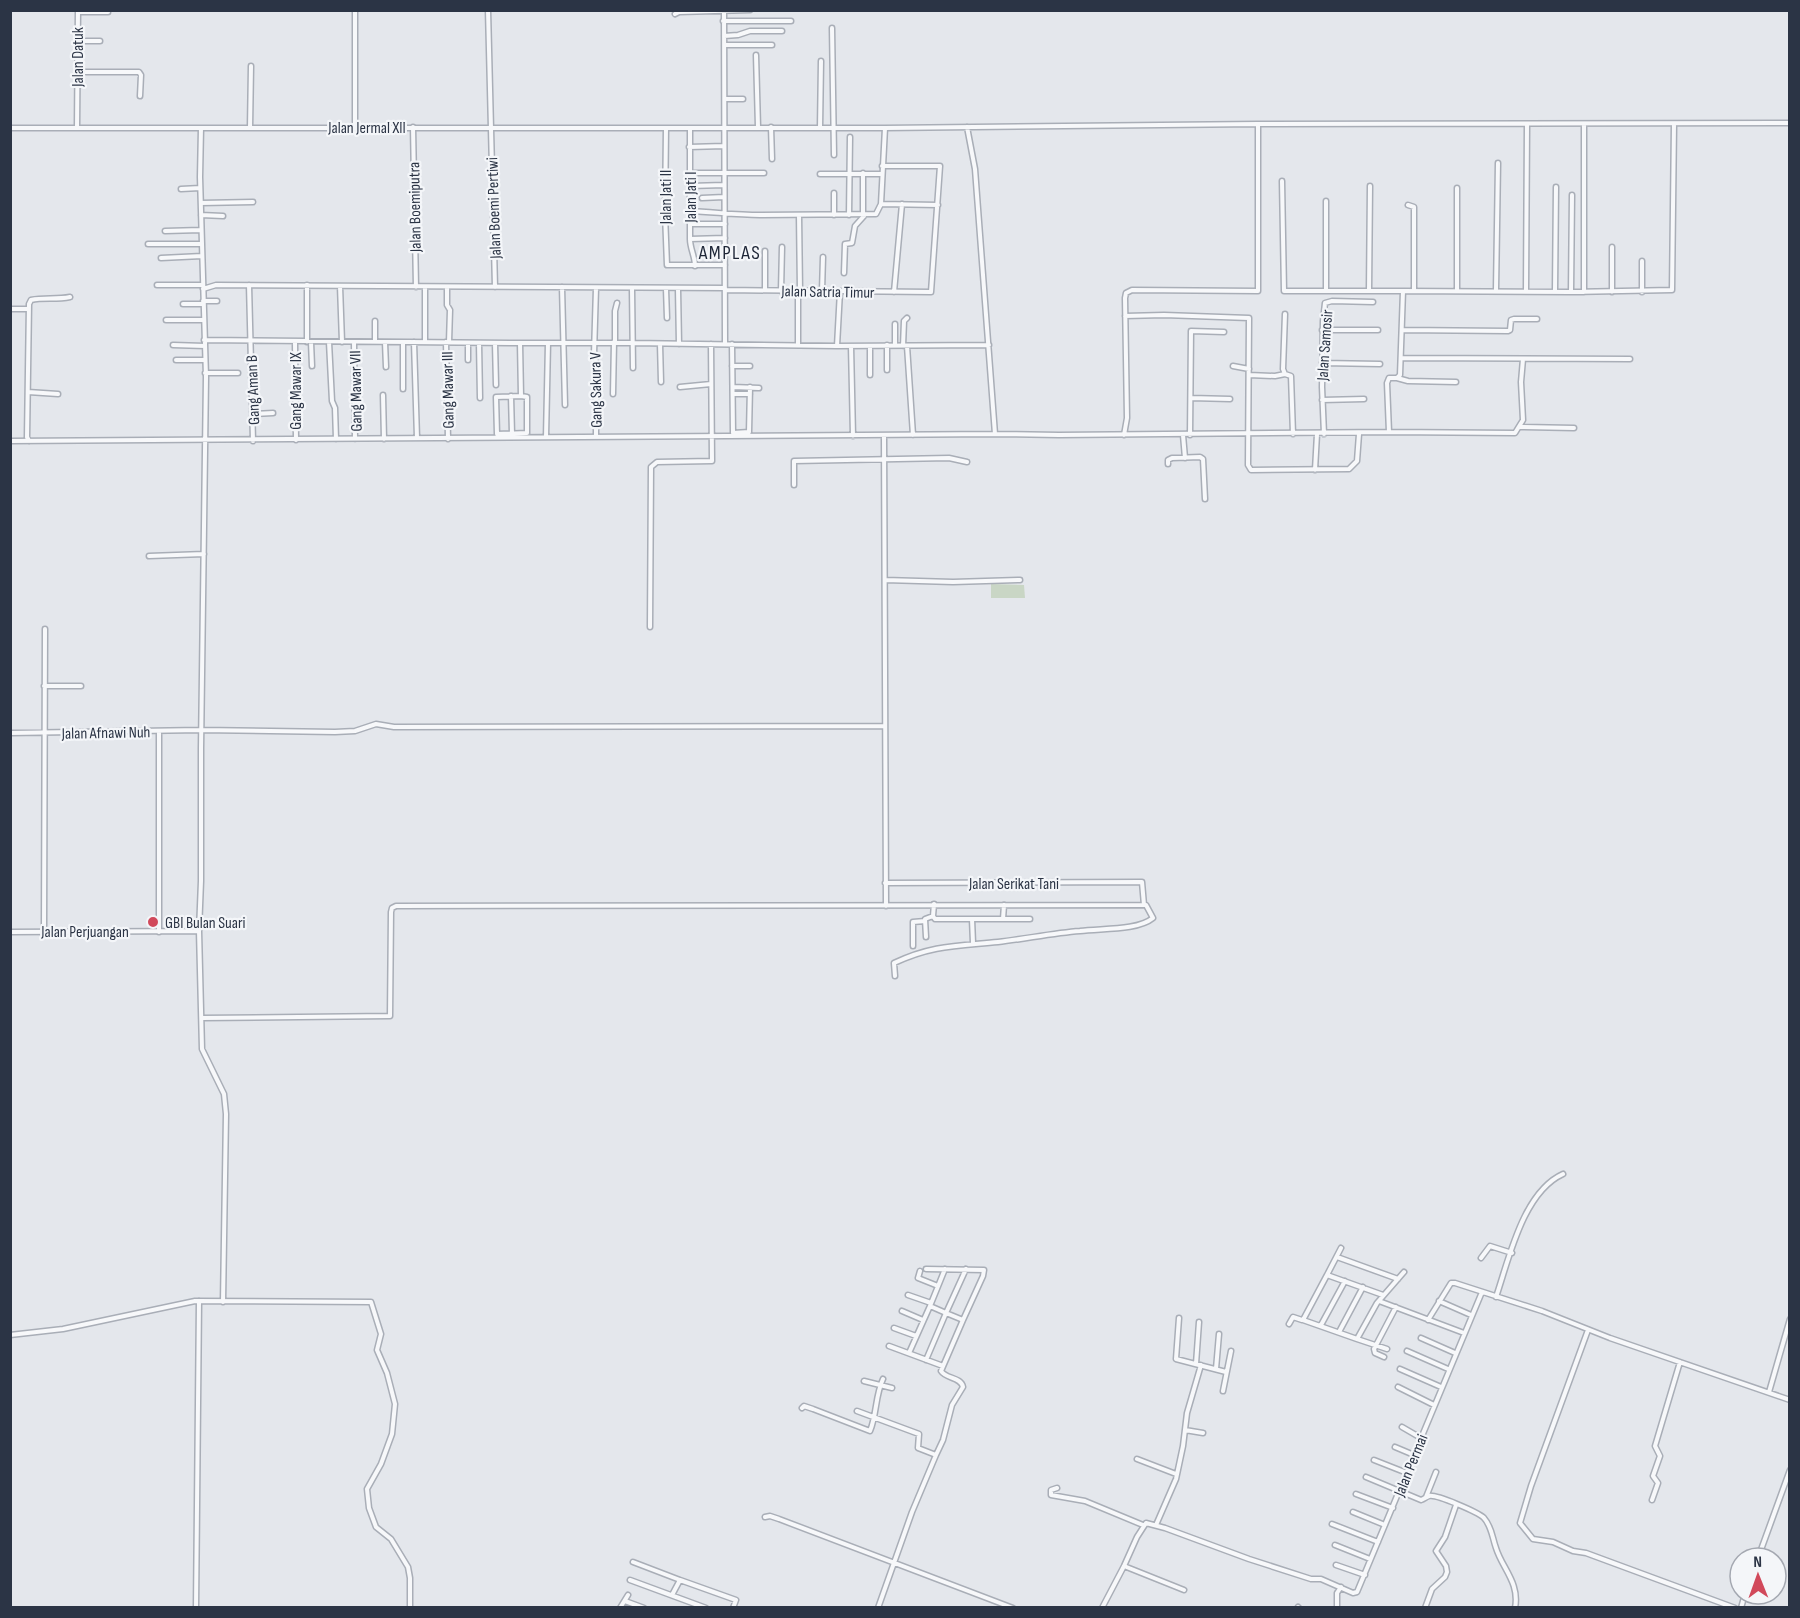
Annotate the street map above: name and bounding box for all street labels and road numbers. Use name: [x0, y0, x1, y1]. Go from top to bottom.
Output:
street label: Jalan Datuk: [69, 27, 88, 88]
street label: Jalan Jermal XII: [327, 119, 406, 138]
street label: Jalan Boemi Pertiwi: [483, 157, 506, 260]
street label: Jalan Boemiputra: [405, 162, 426, 253]
street label: Jalan Jati II: [657, 170, 676, 225]
street label: Jalan Jati I: [682, 171, 701, 224]
street label: Jalan Satria Timur: [780, 282, 875, 303]
street label: Jalan Samosir: [1313, 309, 1337, 382]
street label: Gang Mawar VII: [346, 350, 367, 432]
street label: Gang Mawar III: [438, 351, 459, 429]
street label: Gang Sakura V: [586, 351, 607, 428]
street label: Gang Mawar IX: [287, 352, 306, 430]
street label: Gang Aman B: [243, 355, 264, 425]
street label: Jalan Afnawi Nuh: [61, 723, 150, 744]
street label: Jalan Serikat Tani: [968, 875, 1059, 894]
street label: Jalan Perjuangan: [40, 923, 129, 942]
street label: Jalan Permai: [1390, 1432, 1432, 1500]

